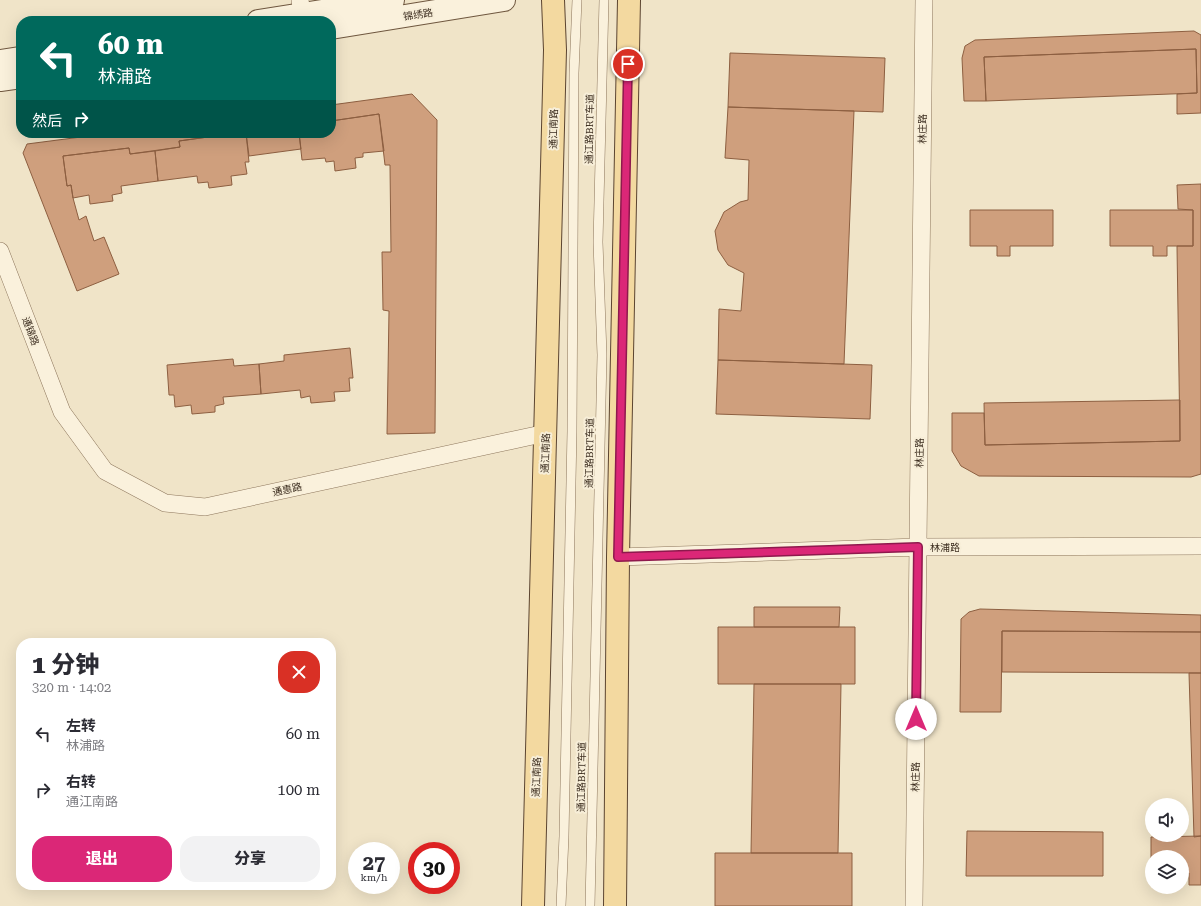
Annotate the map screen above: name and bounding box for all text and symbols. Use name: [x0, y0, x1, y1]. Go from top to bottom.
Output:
street label: 锦绣路: [402, 7, 434, 22]
text: 60 m: [98, 28, 163, 61]
icon: left: [32, 32, 84, 84]
pin: [611, 47, 645, 81]
icon: arrive: [617, 53, 639, 75]
text: 林浦路: [98, 66, 152, 87]
street label: 通江路BRT车道: [583, 94, 596, 164]
icon: right: [70, 108, 92, 130]
street label: 通江南路: [548, 109, 559, 149]
text: 然后: [32, 112, 62, 130]
street label: 林庄路: [917, 114, 928, 144]
street label: 通锦路: [20, 315, 41, 347]
street label: 通江路BRT车道: [583, 418, 596, 488]
street label: 通江南路: [539, 433, 552, 473]
street label: 林庄路: [914, 438, 925, 468]
street label: 通惠路: [271, 481, 303, 498]
street label: 林浦路: [930, 542, 960, 553]
text: 1 分钟: [32, 651, 100, 679]
button: close: [278, 651, 320, 693]
text: 320 m · 14:02: [32, 680, 111, 695]
position arrow: [895, 698, 937, 740]
text: 左转: [66, 717, 96, 735]
icon: left: [32, 723, 54, 745]
text: 60 m: [286, 725, 320, 743]
text: 林浦路: [66, 738, 105, 753]
street label: 通江路BRT车道: [575, 742, 588, 812]
street label: 通江南路: [530, 757, 543, 797]
street label: 林庄路: [910, 762, 921, 792]
text: 右转: [66, 773, 96, 791]
icon: right: [32, 779, 54, 801]
text: 100 m: [277, 781, 320, 799]
text: 通江南路: [66, 794, 118, 809]
map controls: [1145, 798, 1189, 894]
button: sound: [1145, 798, 1189, 842]
button: 退出: [32, 836, 172, 882]
button: 分享: [180, 836, 320, 882]
speed limit sign: 30: [408, 842, 460, 894]
button: layers: [1145, 850, 1189, 894]
text: 27: [363, 851, 385, 875]
text: km/h: [361, 872, 387, 883]

